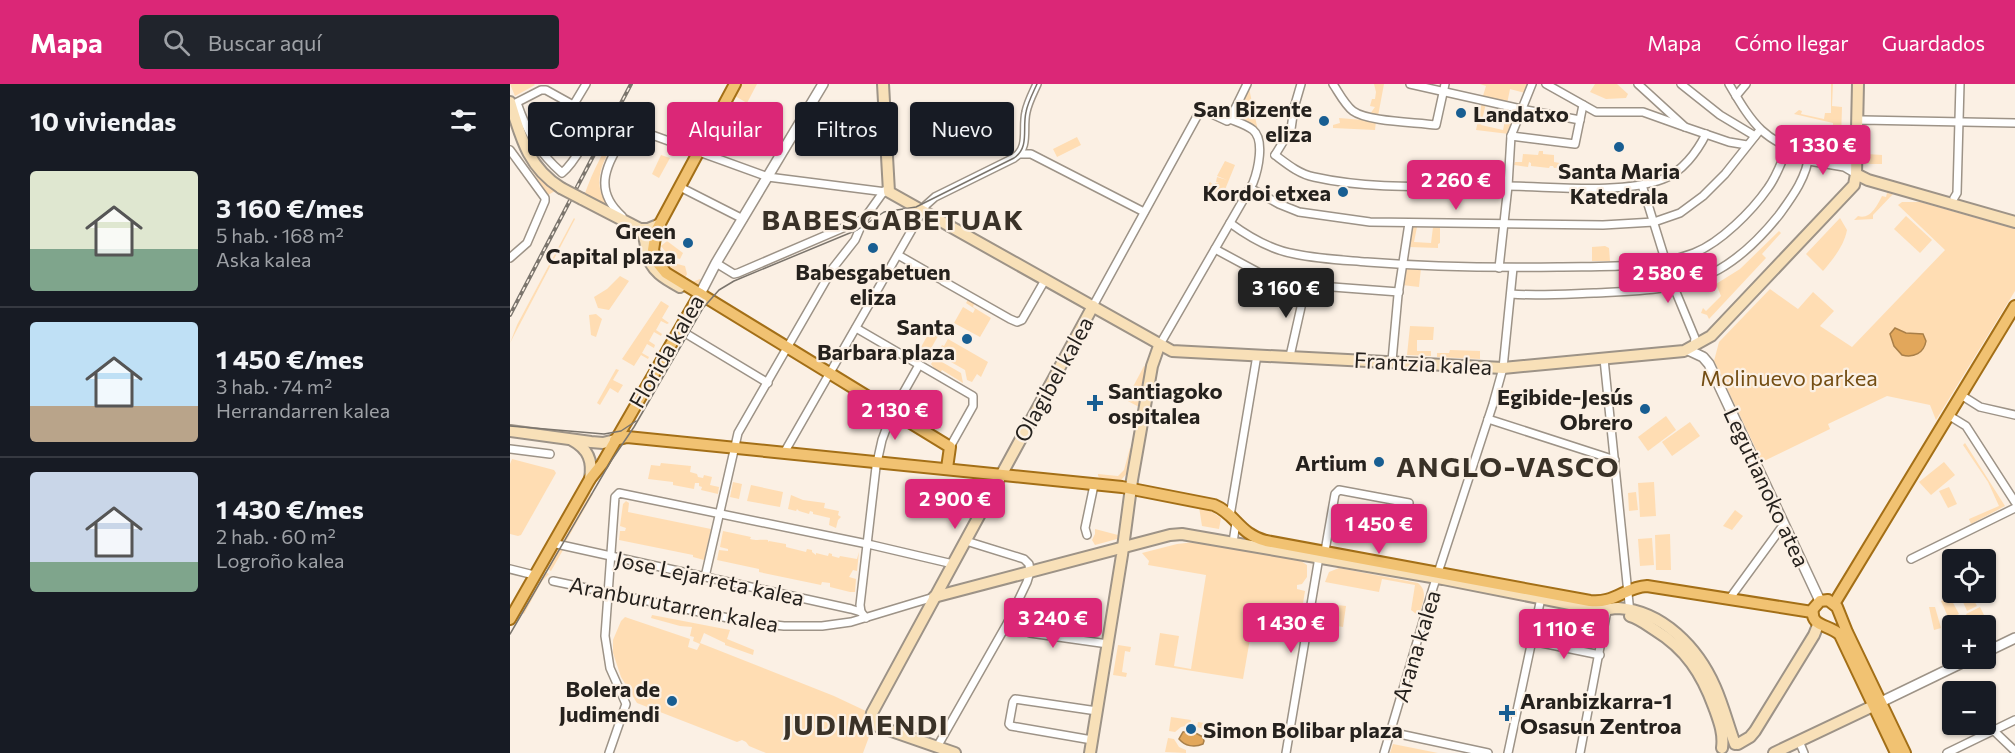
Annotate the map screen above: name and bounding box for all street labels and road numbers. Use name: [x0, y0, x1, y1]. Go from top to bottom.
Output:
street label: Florida kalea: [623, 290, 709, 412]
street label: Olagibel kalea: [1007, 312, 1099, 446]
street label: Frantzia kalea: [1353, 346, 1493, 380]
street label: Legutianoko atea: [1718, 403, 1816, 571]
street label: Jose Lejarreta kalea: [613, 545, 807, 611]
street label: Aranburutarren kalea: [567, 570, 781, 638]
street label: Arana kalea: [1386, 587, 1446, 705]

